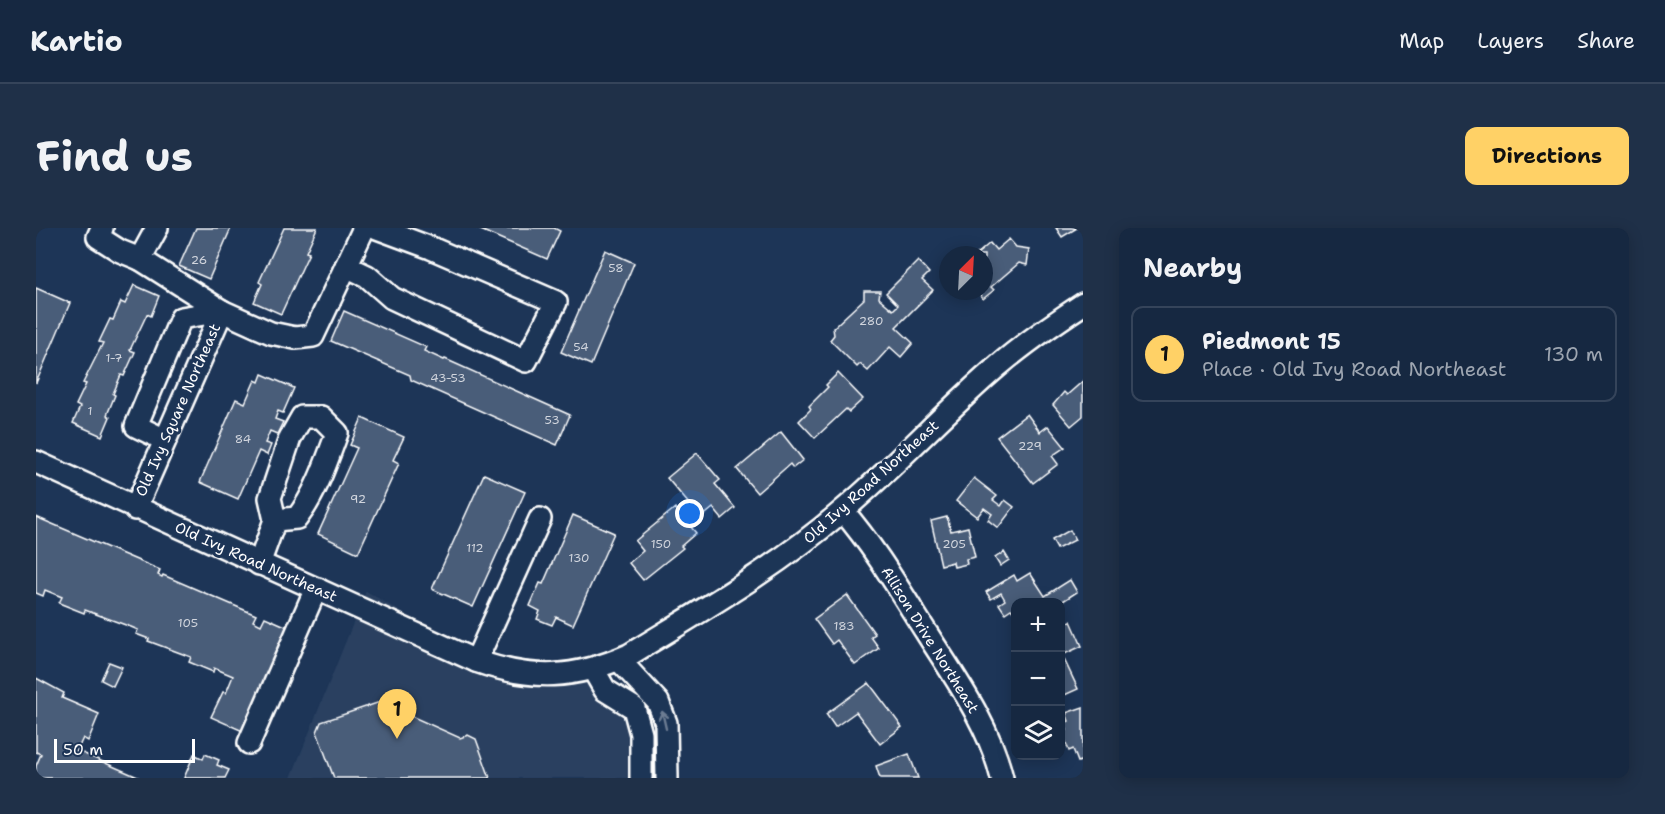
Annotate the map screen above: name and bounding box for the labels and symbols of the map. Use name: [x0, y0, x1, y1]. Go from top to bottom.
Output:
north arrow: [939, 246, 993, 300]
house number: 26: [191, 252, 207, 268]
house number: 58: [608, 260, 624, 276]
house number: 280: [859, 313, 883, 329]
street label: Old Ivy Square Northeast: [131, 320, 225, 500]
house number: 54: [573, 339, 589, 355]
house number: 1-7: [106, 350, 122, 366]
house number: 43-53: [430, 370, 466, 386]
house number: 1: [87, 403, 93, 419]
house number: 53: [544, 412, 560, 428]
street label: Old Ivy Road Northeast: [799, 416, 943, 548]
house number: 84: [235, 431, 251, 447]
house number: 229: [1018, 438, 1042, 454]
house number: 92: [350, 491, 366, 507]
your location: [675, 499, 704, 528]
street label: Old Ivy Road Northeast: [172, 517, 340, 607]
house number: 150: [651, 536, 671, 552]
house number: 205: [942, 536, 966, 552]
house number: 112: [466, 540, 484, 556]
house number: 130: [568, 550, 590, 566]
street label: Allison Drive Northeast: [877, 563, 983, 717]
house number: 105: [178, 615, 198, 631]
house number: 183: [834, 618, 854, 634]
pin: 1: [378, 690, 416, 739]
one-way arrow: [658, 711, 669, 730]
scale bar: [54, 736, 195, 764]

